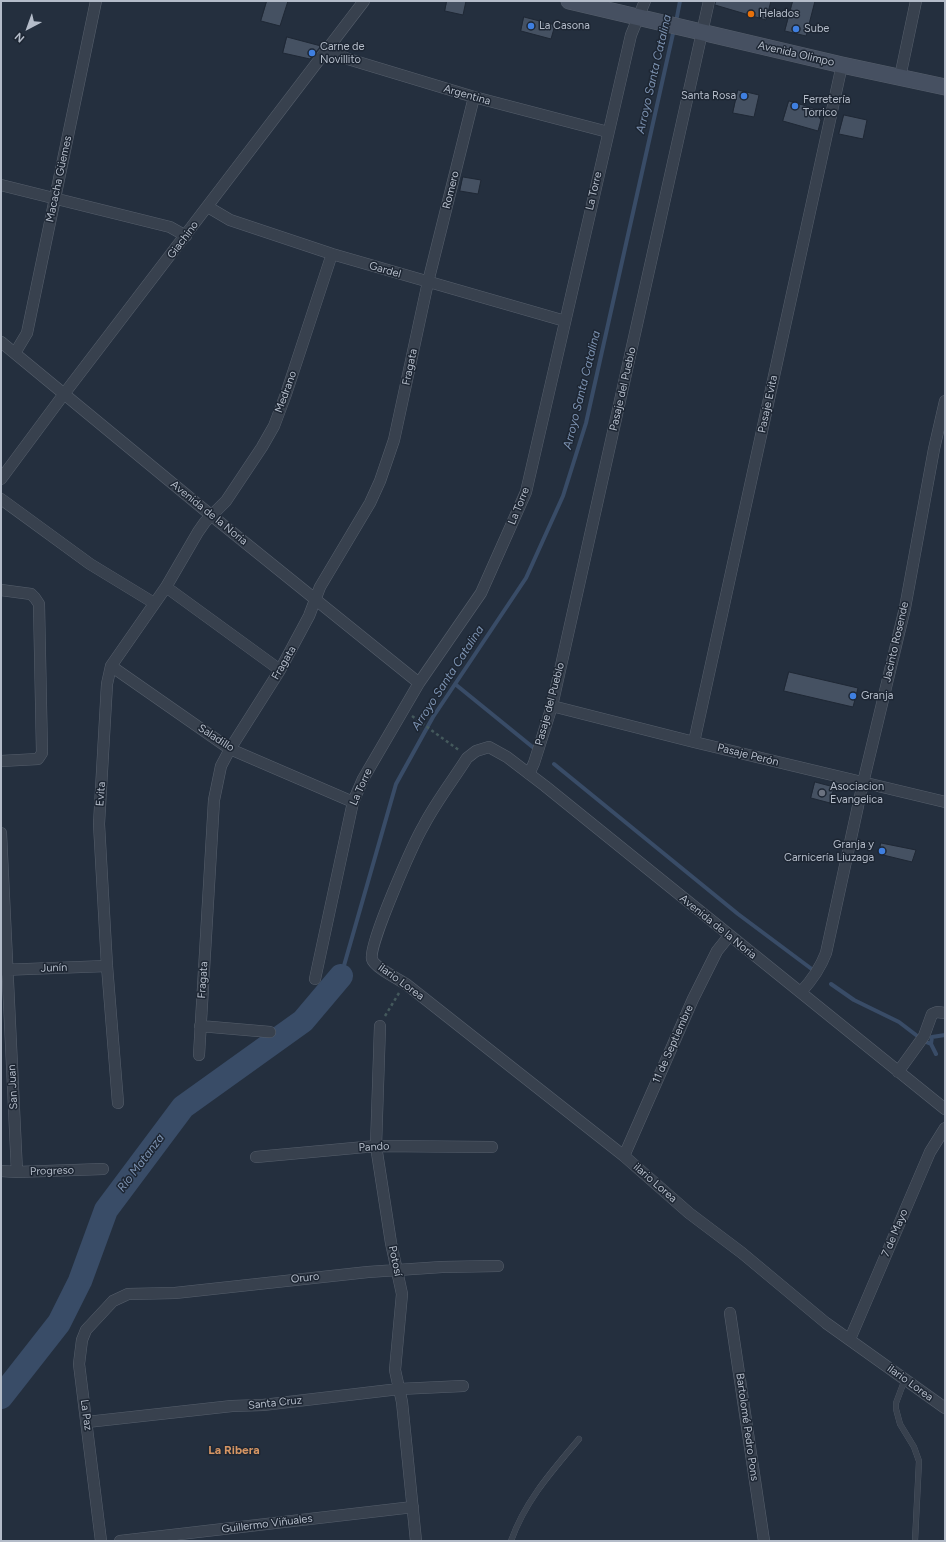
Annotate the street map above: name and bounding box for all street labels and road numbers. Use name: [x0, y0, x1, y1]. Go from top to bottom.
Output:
street label: Avenida Olimpo: [756, 39, 836, 69]
street label: Argentina: [442, 82, 492, 108]
street label: Macacha Güemes: [43, 135, 75, 223]
street label: Romero: [440, 170, 462, 210]
street label: La Torre: [583, 170, 605, 212]
street label: Giachino: [165, 219, 201, 261]
street label: Gardel: [368, 259, 402, 281]
street label: Pasaje del Pueblo: [607, 346, 639, 432]
street label: Fragata: [400, 348, 420, 386]
street label: Medrano: [272, 369, 300, 415]
street label: Pasaje Evita: [755, 374, 781, 434]
street label: Avenida de la Noria: [168, 478, 250, 548]
street label: La Torre: [506, 485, 532, 527]
street label: Jacinto Rosende: [880, 601, 912, 683]
street label: Fragata: [269, 644, 299, 682]
street label: Pasaje del Pueblo: [533, 661, 567, 747]
street label: Saladillo: [195, 721, 237, 755]
street label: Pasaje Perón: [716, 741, 780, 769]
street label: La Torre: [347, 766, 375, 808]
street label: Evita: [94, 781, 108, 807]
street label: Avenida de la Noria: [677, 892, 759, 962]
street label: Junín: [40, 961, 68, 975]
street label: Fragata: [195, 961, 211, 999]
street label: ilario Lorea: [376, 961, 426, 1003]
street label: 11 de Septiembre: [650, 1003, 696, 1085]
street label: San Juan: [5, 1064, 21, 1110]
street label: Pando: [358, 1140, 390, 1154]
street label: ilario Lorea: [631, 1161, 679, 1205]
street label: Progreso: [30, 1164, 74, 1178]
street label: 7 de Mayo: [879, 1207, 911, 1259]
street label: Potosí: [385, 1245, 405, 1277]
street label: Oruro: [290, 1270, 320, 1286]
street label: ilario Lorea: [885, 1362, 935, 1404]
street label: Bartolomé Pedro Pons: [733, 1372, 761, 1482]
street label: Santa Cruz: [247, 1394, 303, 1412]
street label: La Paz: [77, 1399, 95, 1431]
street label: Guillermo Viñuales: [221, 1512, 313, 1536]

